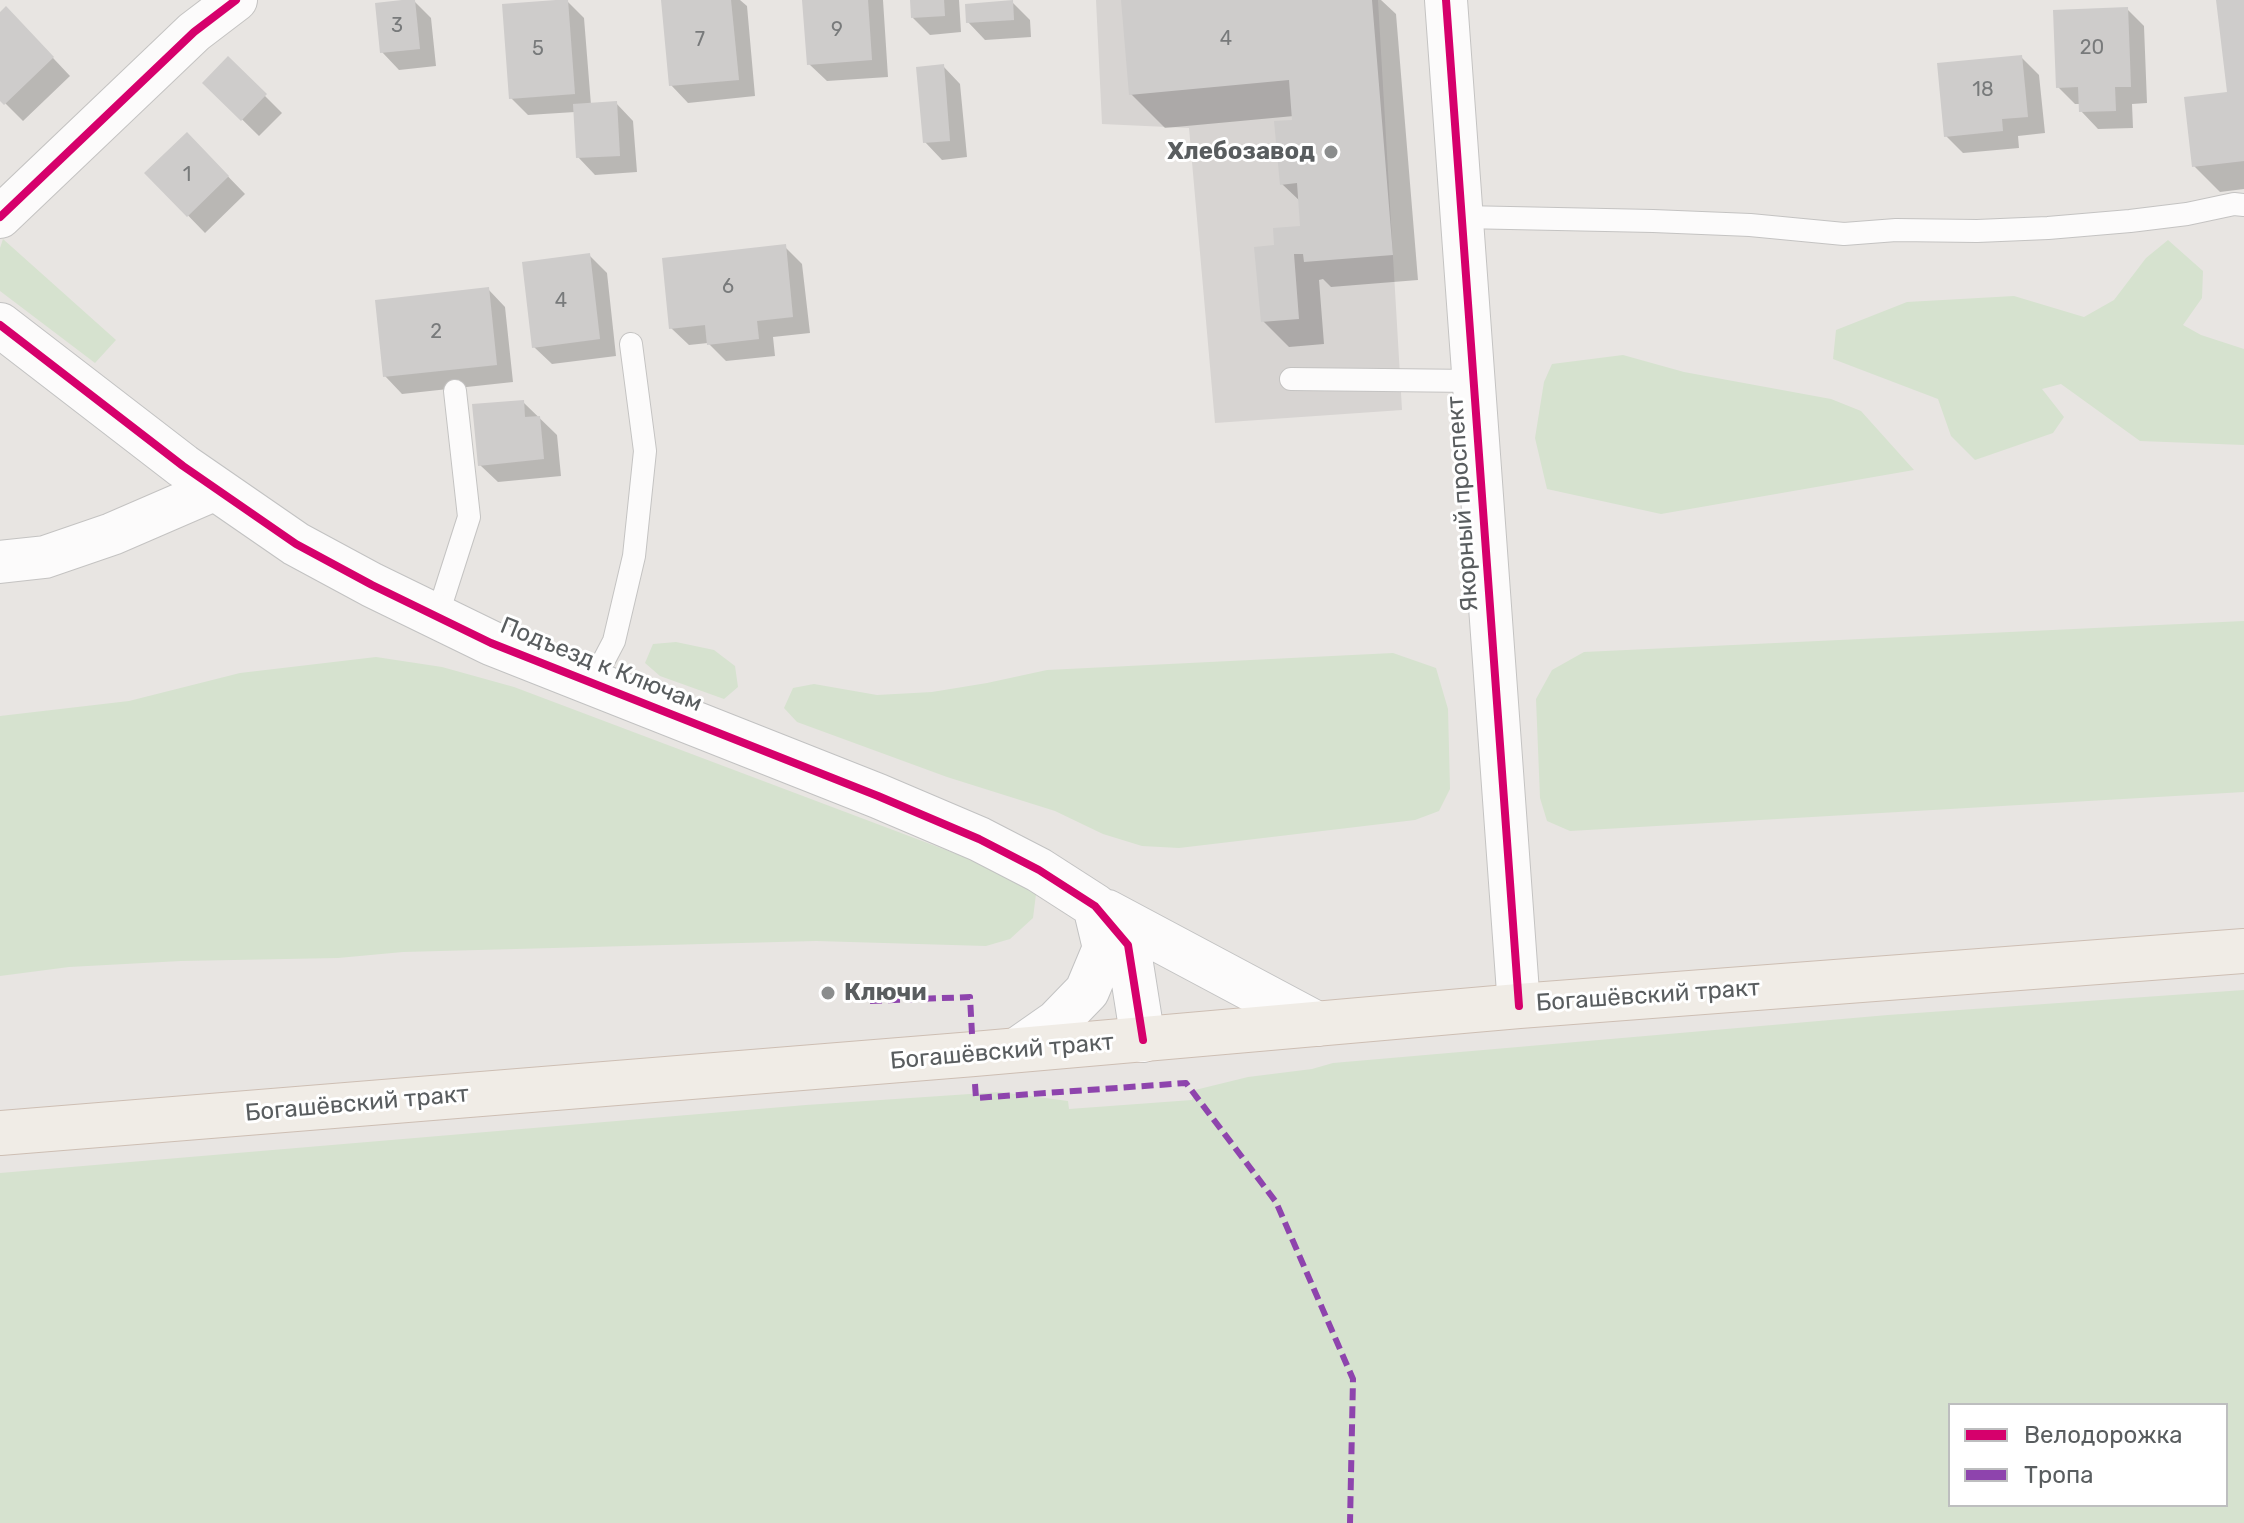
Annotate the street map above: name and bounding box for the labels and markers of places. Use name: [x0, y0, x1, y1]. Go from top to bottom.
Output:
place label: Хлебозавод: [1167, 138, 1315, 166]
marker: Хлебозавод: [1322, 143, 1340, 161]
place label: Ключи: [844, 979, 927, 1007]
marker: Ключи: [819, 984, 837, 1002]

